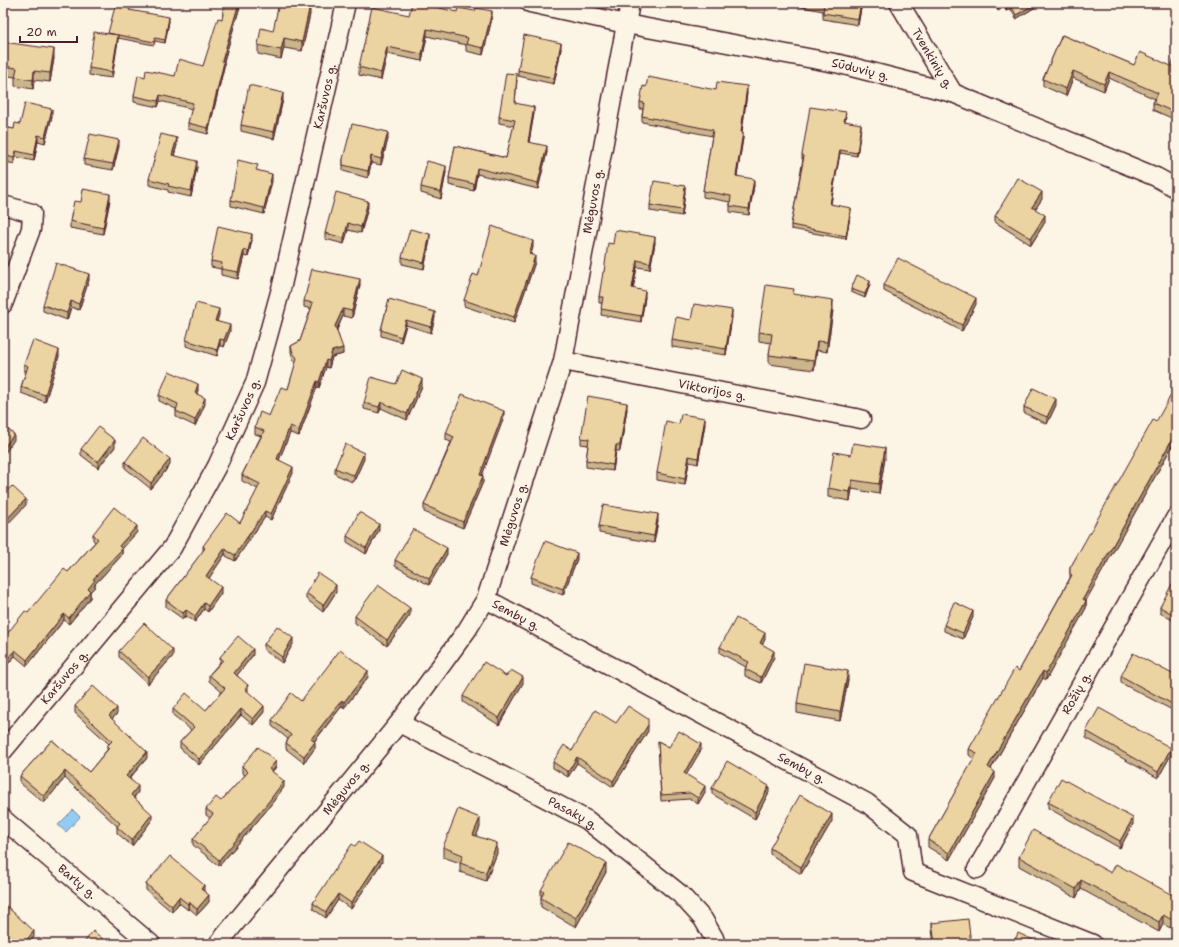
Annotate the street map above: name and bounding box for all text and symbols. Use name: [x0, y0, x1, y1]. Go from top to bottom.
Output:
scale bar: [20, 18, 77, 44]
text: 20 m: [26, 24, 57, 40]
street label: Tvenkinių g.: [908, 25, 957, 92]
street label: Sūduvių g.: [830, 55, 891, 84]
street label: Karšuvos g.: [310, 62, 340, 131]
street label: Mėguvos g.: [579, 167, 607, 235]
street label: Viktorijos g.: [677, 376, 748, 405]
street label: Karšuvos g.: [222, 377, 264, 443]
street label: Mėguvos g.: [496, 481, 531, 548]
street label: Sembų g.: [489, 596, 543, 634]
street label: Karšuvos g.: [37, 647, 92, 708]
street label: Rožių g.: [1058, 669, 1095, 717]
street label: Sembų g.: [775, 749, 828, 787]
street label: Mėguvos g.: [319, 757, 373, 818]
street label: Pasakų g.: [545, 793, 601, 834]
street label: Bartų g.: [54, 861, 100, 902]

